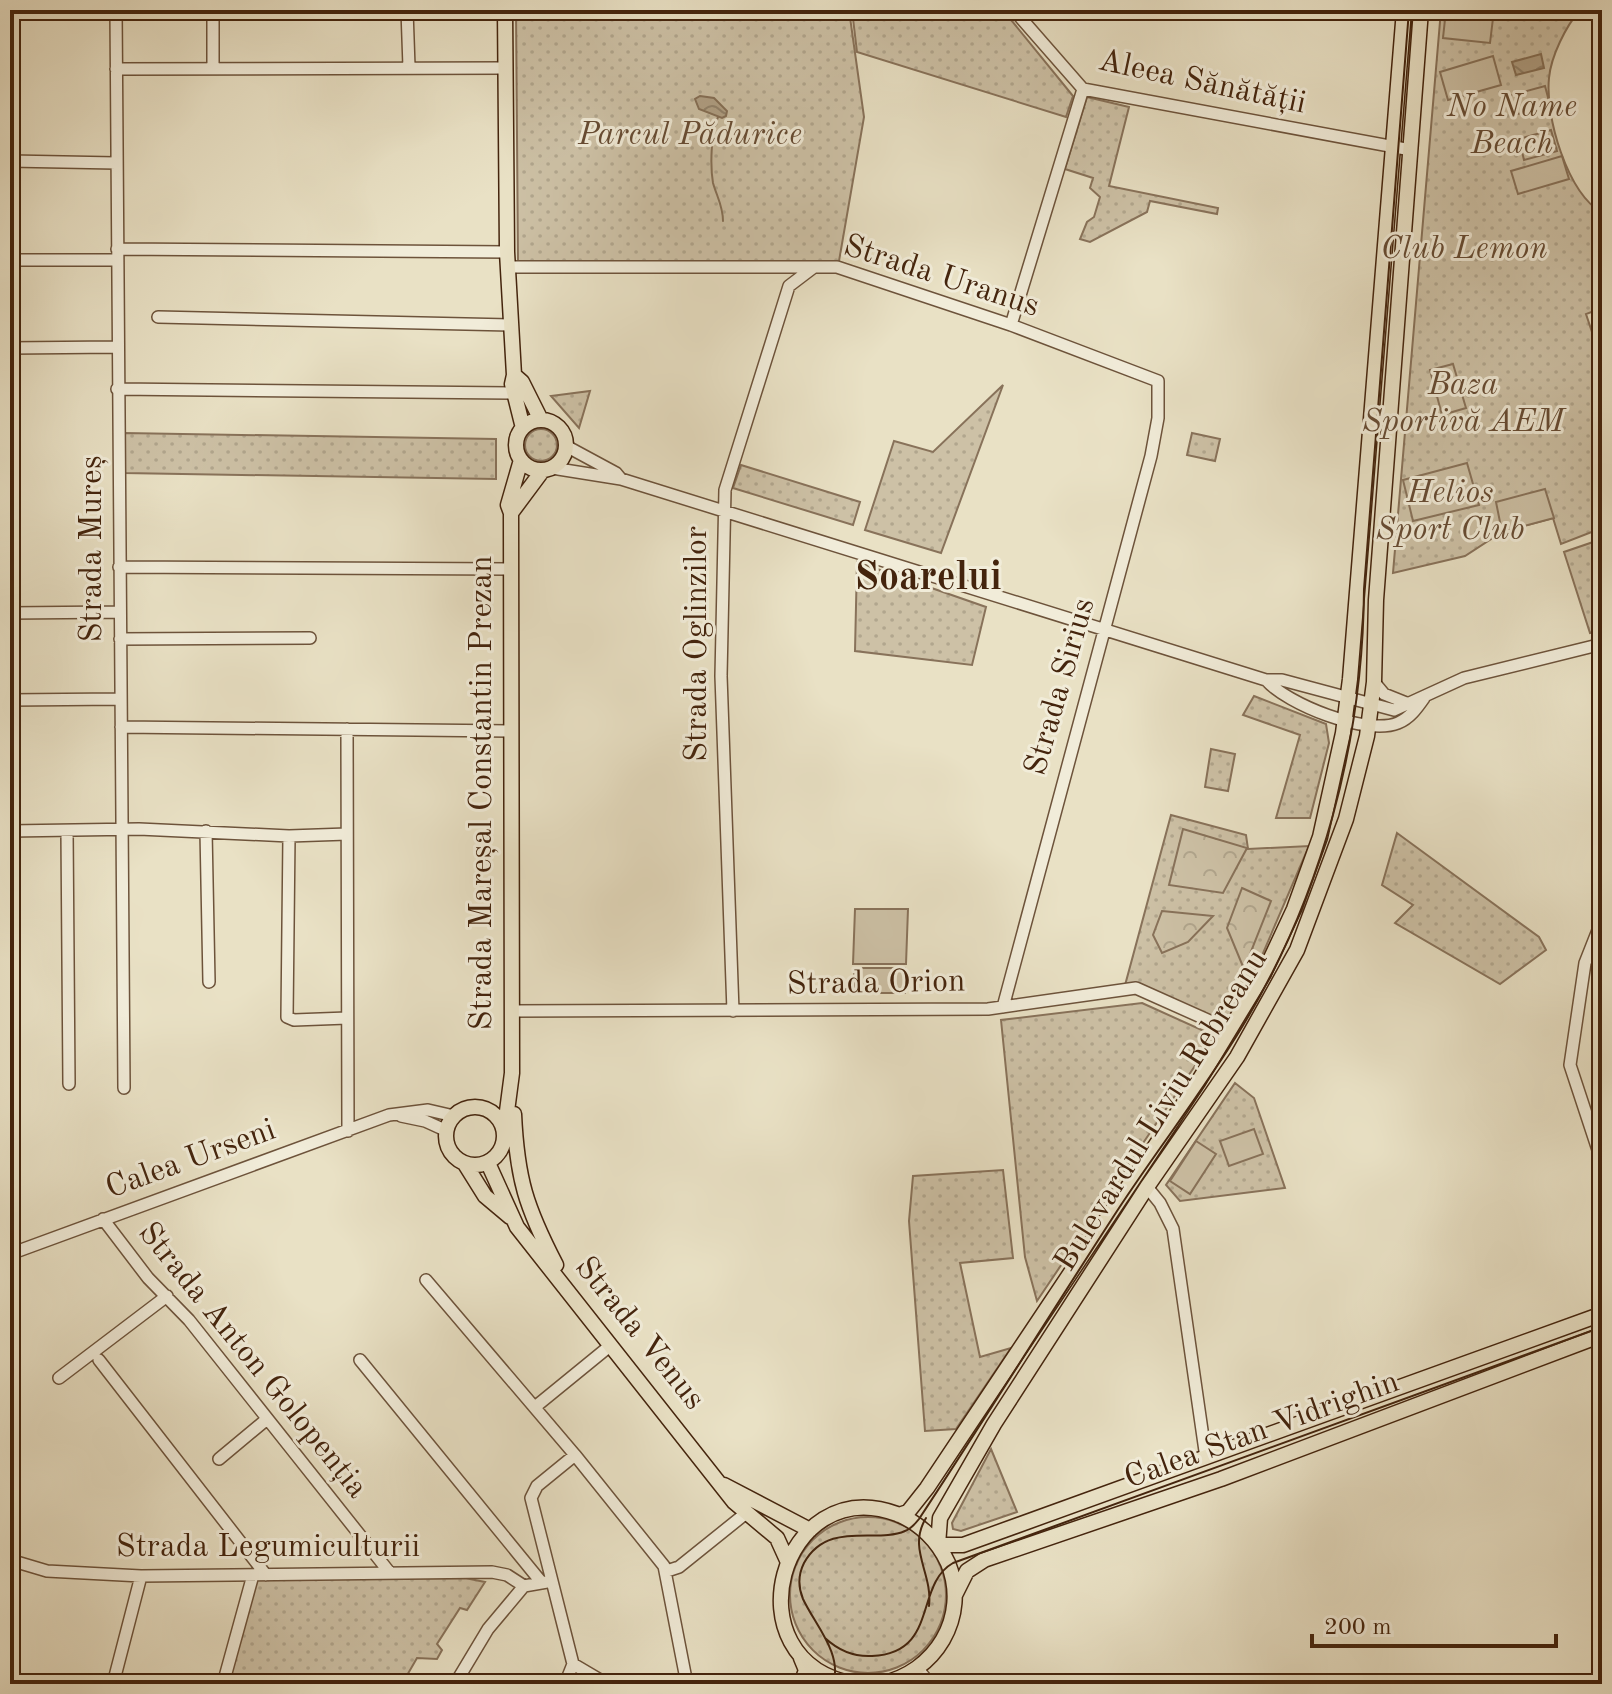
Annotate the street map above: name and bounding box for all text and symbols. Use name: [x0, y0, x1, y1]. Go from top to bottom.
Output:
street label: Aleea Sănătății: [1095, 45, 1309, 121]
park label: No Name Beach: [1446, 92, 1577, 161]
park label: Parcul Pădurice: [577, 120, 802, 152]
street label: Strada Uranus: [839, 230, 1043, 324]
park label: Club Lemon: [1380, 234, 1548, 266]
park label: Baza Sportivă AEM: [1362, 370, 1567, 439]
street label: Strada Mureș: [77, 455, 109, 643]
park label: Helios Sport Club: [1375, 478, 1525, 547]
street label: Strada Oglinzilor: [682, 526, 714, 762]
street label: Strada Mareșal Constantin Prezan: [467, 556, 499, 1030]
district label: Soarelui: [854, 559, 1002, 599]
street label: Strada Sirius: [1020, 595, 1102, 779]
street label: Bulevardul Liviu Rebreanu: [1050, 945, 1274, 1277]
street label: Strada Orion: [786, 966, 966, 1002]
street label: Calea Urseni: [102, 1115, 280, 1205]
street label: Strada Anton Golopenția: [131, 1217, 373, 1505]
street label: Strada Venus: [568, 1252, 710, 1416]
street label: Calea Stan Vidrighin: [1121, 1366, 1403, 1496]
street label: Strada Legumiculturii: [116, 1532, 420, 1564]
scale bar: [1312, 1598, 1556, 1648]
text: 200 m: [1324, 1616, 1392, 1640]

